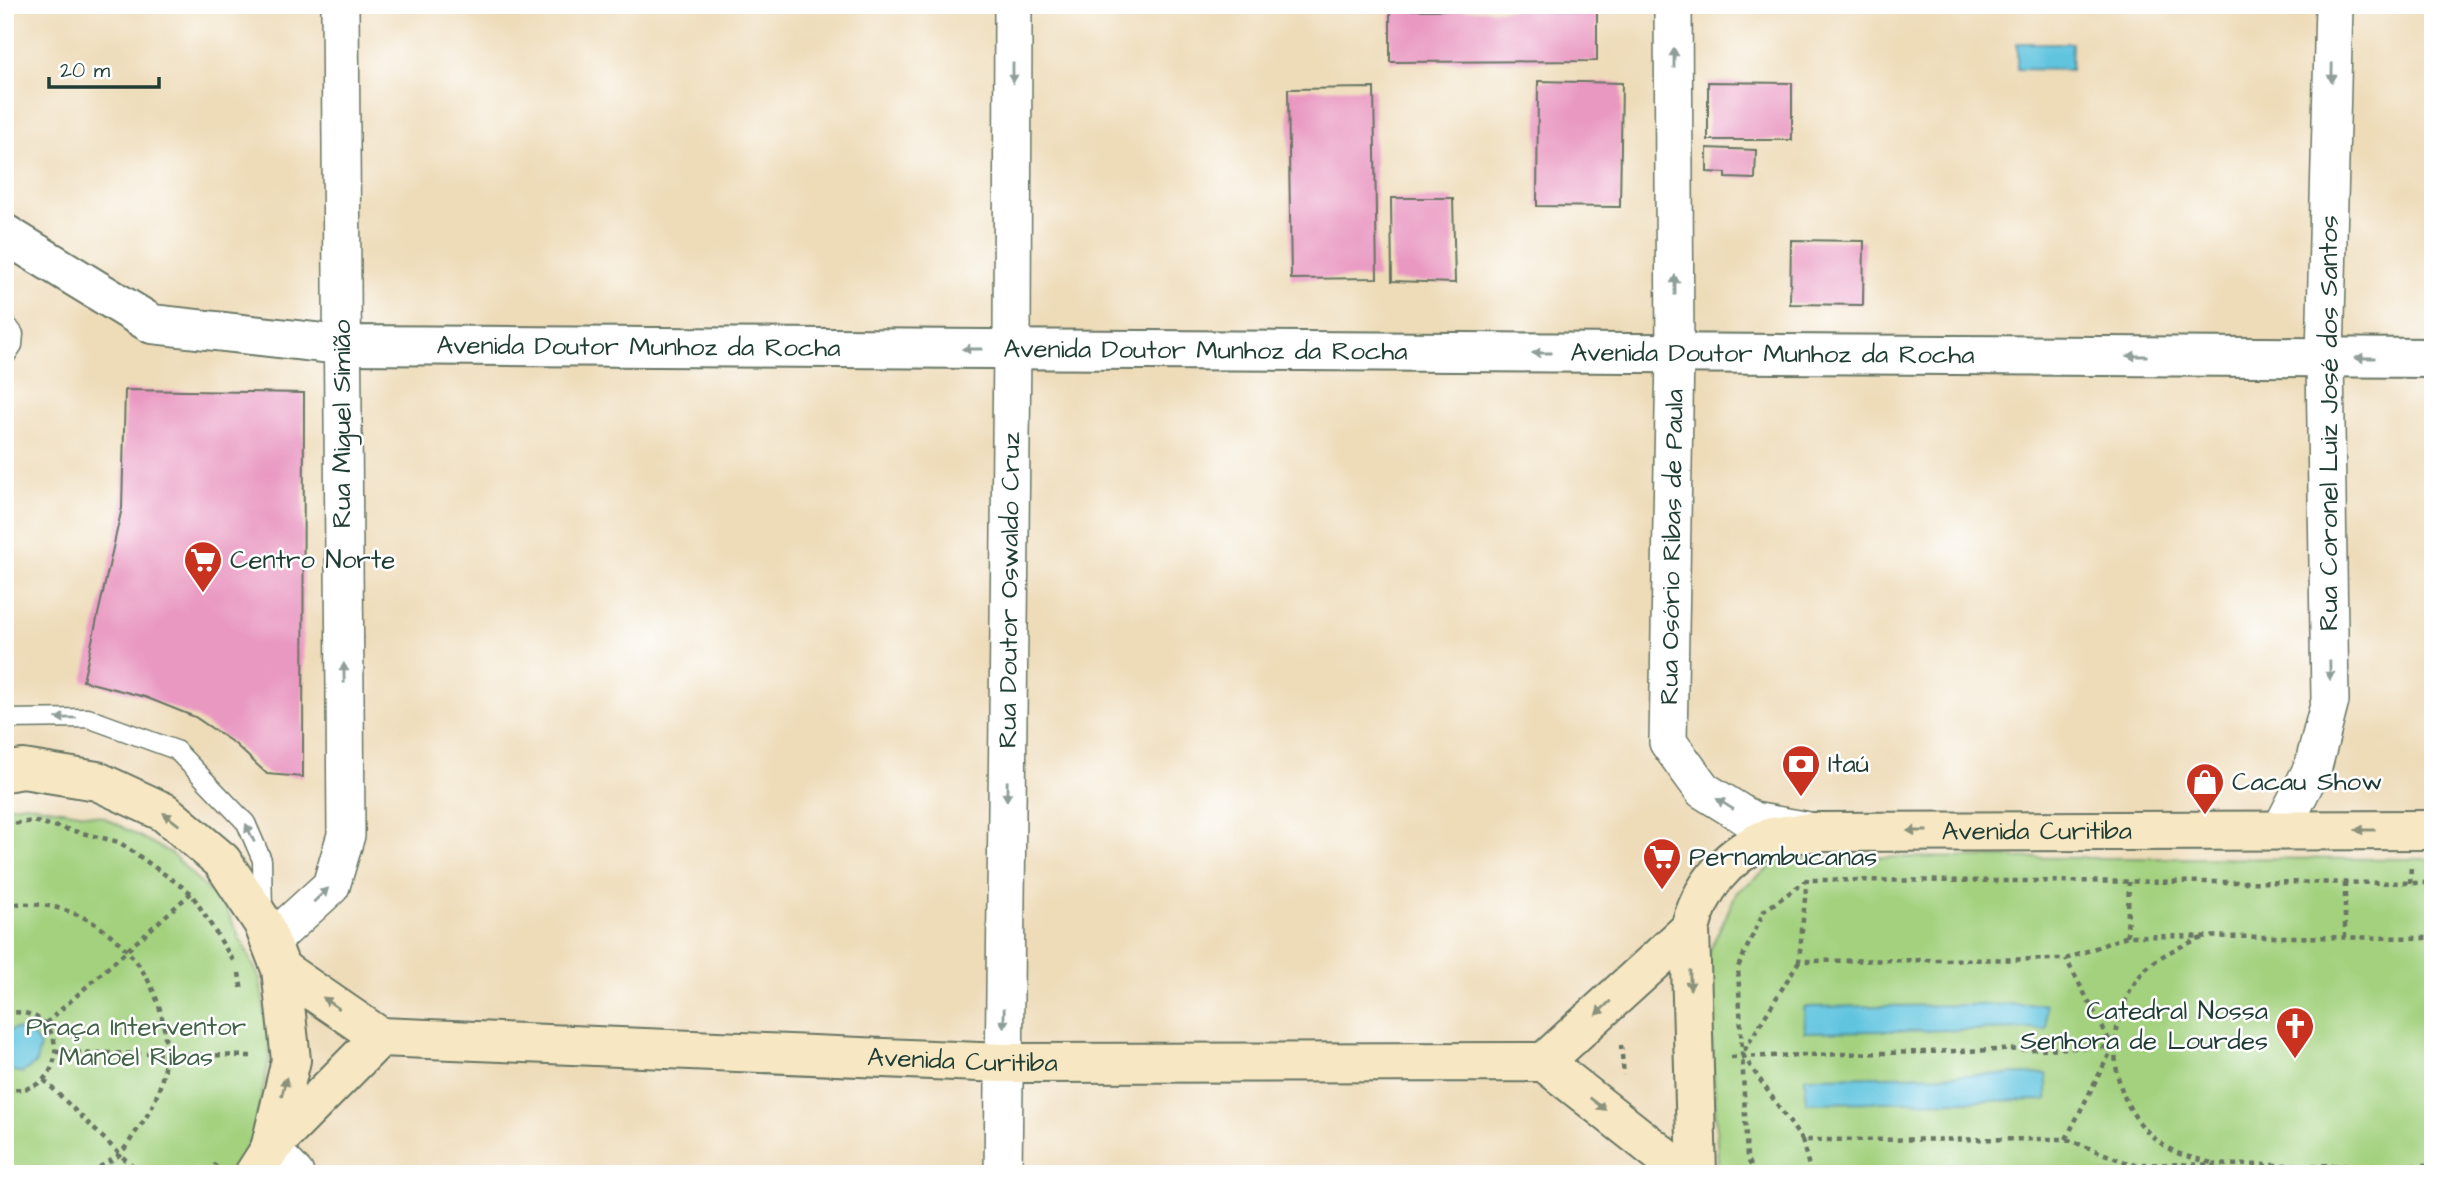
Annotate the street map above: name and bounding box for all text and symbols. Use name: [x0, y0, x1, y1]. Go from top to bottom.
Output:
scale bar: [49, 46, 159, 90]
one-way arrow: [1668, 47, 1680, 69]
text: 20 m: [60, 56, 111, 85]
one-way arrow: [1007, 63, 1019, 85]
one-way arrow: [2326, 63, 2338, 85]
street label: Rua Coronel Luiz José dos Santos: [2311, 215, 2347, 631]
one-way arrow: [1669, 274, 1681, 296]
street label: Rua Miguel Simião: [324, 319, 362, 528]
street label: Avenida Doutor Munhoz da Rocha: [436, 328, 841, 366]
street label: Avenida Doutor Munhoz da Rocha: [1003, 331, 1408, 370]
street label: Avenida Doutor Munhoz da Rocha: [1570, 335, 1975, 373]
one-way arrow: [960, 343, 982, 355]
one-way arrow: [1531, 347, 1553, 359]
one-way arrow: [2126, 350, 2148, 362]
one-way arrow: [2353, 352, 2375, 363]
street label: Rua Osório Ribas de Paula: [1651, 389, 1693, 705]
street label: Rua Doutor Oswaldo Cruz: [990, 432, 1029, 748]
supermarket icon: Centro Norte: [182, 539, 224, 594]
place label: Centro Norte: [230, 542, 395, 578]
one-way arrow: [2324, 660, 2336, 682]
one-way arrow: [338, 662, 350, 684]
one-way arrow: [54, 712, 76, 724]
bank icon: Itaú: [1780, 743, 1822, 798]
place label: Itaú: [1828, 746, 1869, 782]
shop icon: Cacau Show: [2184, 761, 2226, 816]
place label: Cacau Show: [2232, 764, 2382, 800]
one-way arrow: [1001, 780, 1013, 802]
one-way arrow: [1716, 797, 1735, 810]
one-way arrow: [162, 811, 180, 826]
street label: Avenida Curitiba: [1942, 813, 2132, 850]
one-way arrow: [244, 823, 256, 843]
one-way arrow: [2353, 824, 2375, 836]
one-way arrow: [1905, 825, 1927, 837]
supermarket icon: Pernambucanas: [1641, 836, 1683, 891]
place label: Pernambucanas: [1689, 839, 1877, 875]
one-way arrow: [312, 887, 329, 903]
one-way arrow: [1684, 969, 1696, 991]
place label: Catedral Nossa Senhora de Lourdes: [2020, 993, 2268, 1059]
one-way arrow: [322, 996, 340, 1010]
one-way arrow: [1595, 999, 1612, 1015]
church icon: Catedral Nossa Senhora de Lourdes: [2274, 1005, 2316, 1060]
one-way arrow: [998, 1008, 1010, 1030]
park label: Praça Interventor Manoel Ribas: [26, 1009, 246, 1075]
street label: Avenida Curitiba: [867, 1039, 1058, 1081]
one-way arrow: [279, 1076, 290, 1098]
one-way arrow: [1589, 1097, 1607, 1111]

